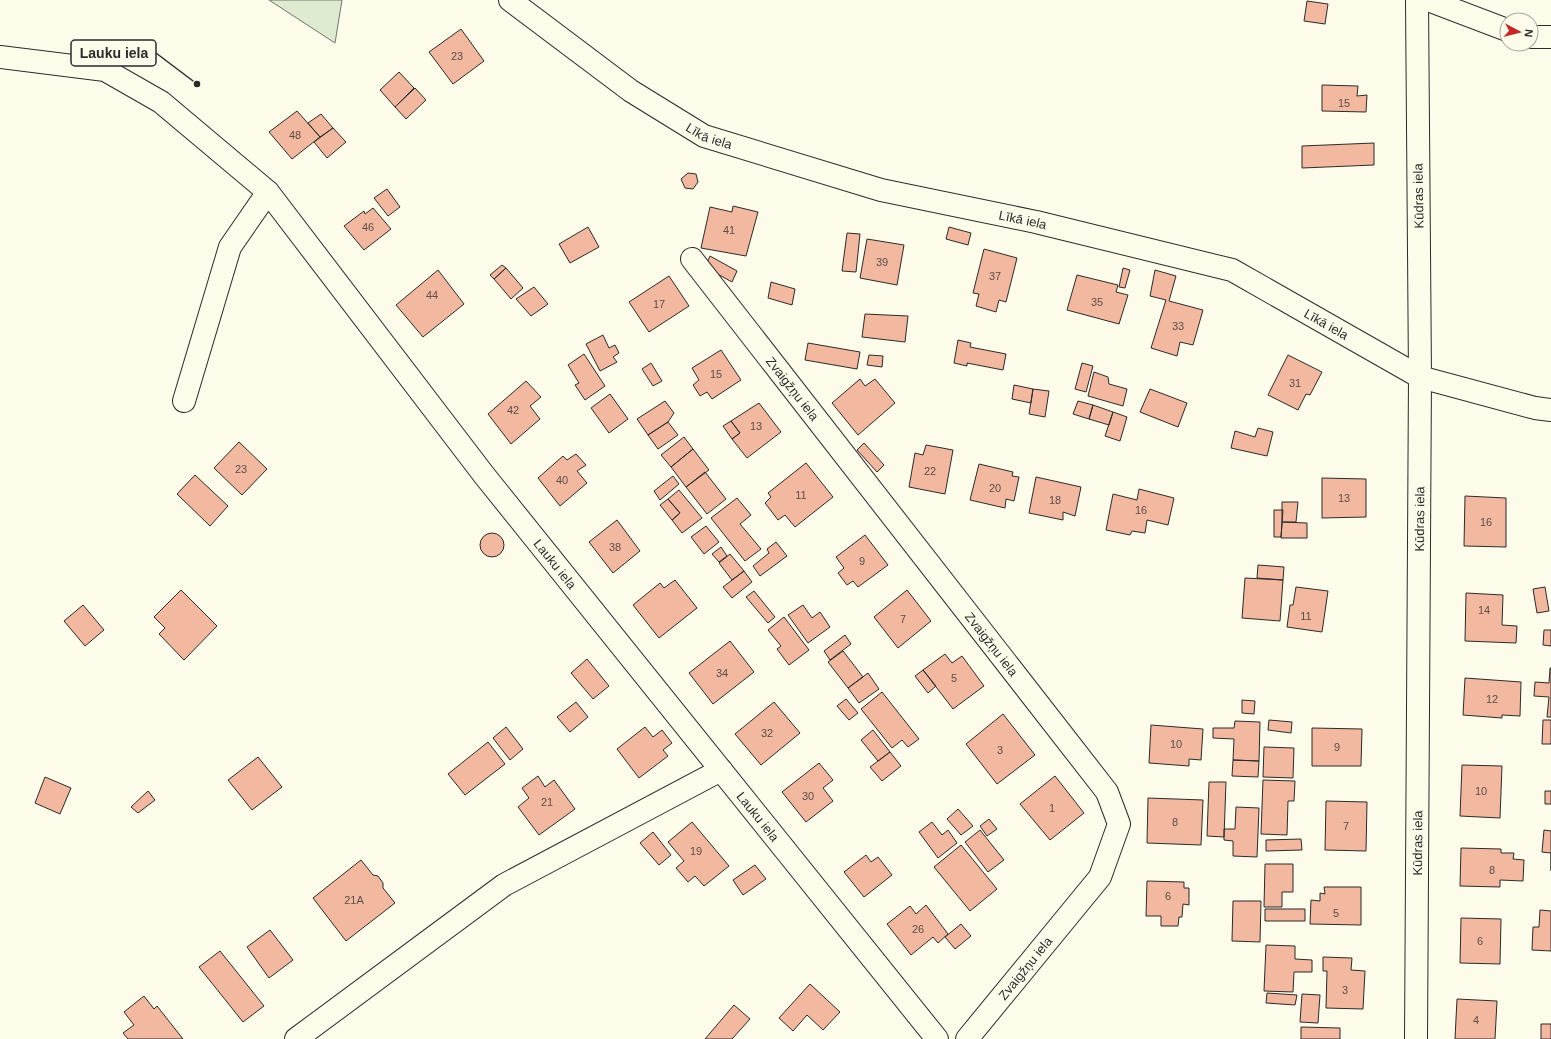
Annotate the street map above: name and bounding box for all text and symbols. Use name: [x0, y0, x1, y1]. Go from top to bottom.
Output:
north arrow: [1499, 12, 1539, 52]
text: N: [1522, 29, 1535, 38]
callout: Lauku iela: [71, 40, 156, 66]
text: Lauku iela: [80, 45, 148, 61]
house number: 23: [451, 50, 463, 62]
house number: 15: [1338, 97, 1350, 109]
street label: Līkā iela: [683, 120, 735, 152]
house number: 48: [289, 129, 301, 141]
street label: Kūdras iela: [1410, 163, 1427, 229]
street label: Līkā iela: [997, 208, 1049, 233]
house number: 46: [362, 221, 374, 233]
house number: 41: [723, 224, 735, 236]
house number: 39: [876, 256, 888, 268]
house number: 37: [989, 270, 1001, 282]
house number: 44: [426, 289, 438, 301]
house number: 35: [1091, 296, 1103, 308]
house number: 17: [653, 298, 665, 310]
street label: Līkā iela: [1301, 306, 1352, 343]
house number: 33: [1172, 320, 1184, 332]
street label: Zvaigžņu iela: [763, 354, 822, 424]
house number: 15: [710, 368, 722, 380]
house number: 31: [1289, 377, 1301, 389]
house number: 42: [507, 404, 519, 416]
house number: 13: [750, 420, 762, 432]
house number: 23: [235, 463, 247, 475]
house number: 22: [924, 465, 936, 477]
house number: 40: [556, 474, 568, 486]
house number: 20: [989, 482, 1001, 494]
street label: Kūdras iela: [1412, 486, 1427, 552]
house number: 11: [795, 489, 807, 501]
house number: 13: [1338, 492, 1350, 504]
house number: 18: [1049, 494, 1061, 506]
house number: 16: [1135, 504, 1147, 516]
house number: 16: [1480, 516, 1492, 528]
street label: Lauku iela: [530, 536, 580, 593]
house number: 38: [609, 541, 621, 553]
house number: 9: [859, 555, 865, 567]
house number: 14: [1478, 604, 1490, 616]
street label: Zvaigžņu iela: [962, 610, 1021, 680]
house number: 11: [1300, 610, 1312, 622]
house number: 7: [900, 613, 906, 625]
house number: 34: [716, 667, 728, 679]
house number: 5: [951, 672, 957, 684]
house number: 12: [1486, 693, 1498, 705]
house number: 32: [761, 727, 773, 739]
house number: 10: [1170, 738, 1182, 750]
house number: 9: [1334, 741, 1340, 753]
house number: 3: [997, 744, 1003, 756]
house number: 10: [1475, 785, 1487, 797]
street label: Lauku iela: [733, 789, 783, 845]
house number: 30: [802, 790, 814, 802]
house number: 21: [541, 796, 553, 808]
house number: 1: [1049, 802, 1055, 814]
street label: Kūdras iela: [1410, 810, 1425, 876]
house number: 8: [1172, 816, 1178, 828]
house number: 7: [1343, 820, 1349, 832]
house number: 19: [690, 845, 702, 857]
house number: 8: [1489, 864, 1495, 876]
house number: 6: [1165, 890, 1171, 902]
house number: 21A: [344, 894, 364, 906]
house number: 5: [1333, 907, 1339, 919]
house number: 26: [912, 923, 924, 935]
street label: Zvaigžņu iela: [995, 933, 1056, 1003]
house number: 6: [1477, 935, 1483, 947]
house number: 3: [1342, 984, 1348, 996]
house number: 4: [1473, 1014, 1479, 1026]

